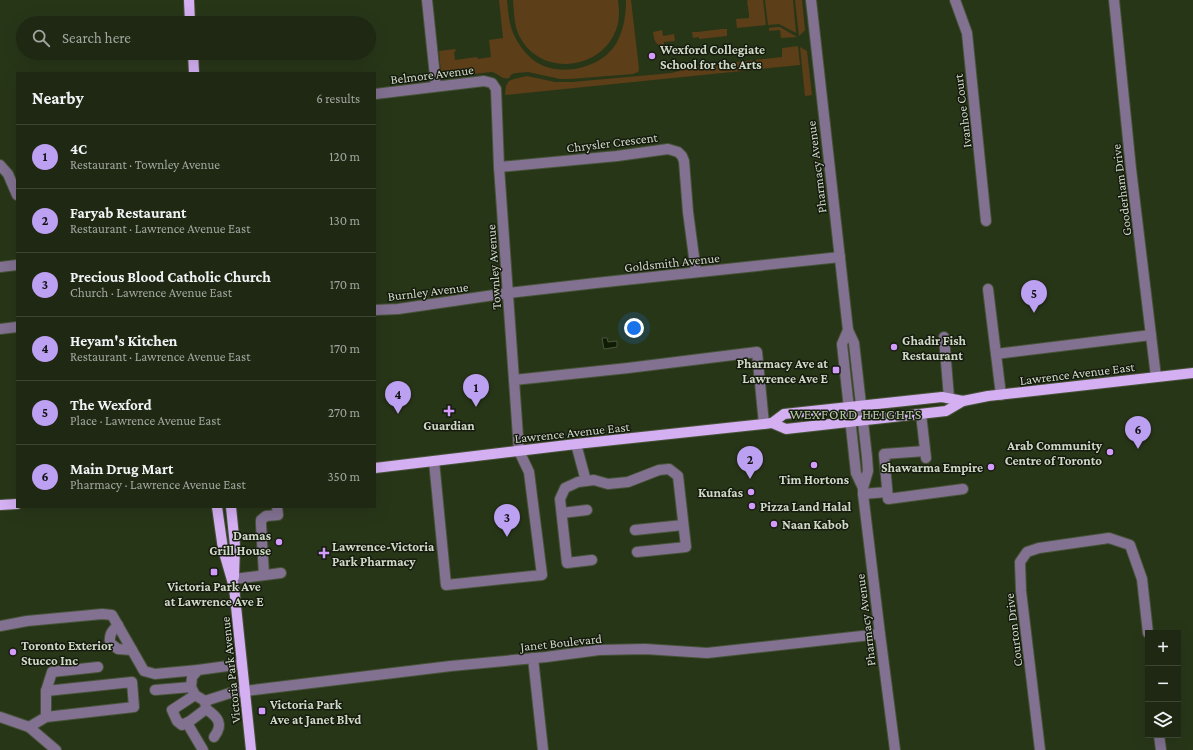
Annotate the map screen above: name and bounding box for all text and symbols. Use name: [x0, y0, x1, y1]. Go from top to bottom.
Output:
search box: [16, 16, 376, 60]
icon: search: [30, 27, 52, 49]
text: Search here: [62, 30, 131, 46]
place label: Wexford Collegiate School for the Arts: [659, 42, 765, 72]
marker: Wexford Collegiate School for the Arts: [647, 51, 657, 61]
street label: Belmore Avenue: [389, 62, 475, 87]
street label: Ivanhoe Court: [950, 72, 974, 149]
text: Nearby: [32, 89, 84, 108]
text: 6 results: [316, 91, 360, 106]
street label: Pharmacy Avenue: [803, 120, 830, 214]
street label: Chrysler Crescent: [566, 129, 659, 156]
text: 4C: [70, 141, 87, 157]
street label: Gooderham Drive: [1108, 143, 1135, 237]
text: 1: [43, 149, 47, 164]
text: 120 m: [329, 149, 360, 164]
text: Restaurant · Townley Avenue: [70, 157, 220, 172]
text: Faryab Restaurant: [70, 205, 186, 221]
text: 2: [42, 213, 48, 228]
text: 130 m: [329, 213, 360, 228]
text: Restaurant · Lawrence Avenue East: [70, 221, 250, 236]
street label: Townley Avenue: [483, 224, 504, 310]
street label: Goldsmith Avenue: [624, 250, 721, 275]
text: Precious Blood Catholic Church: [70, 269, 271, 285]
text: 3: [42, 277, 48, 292]
text: 170 m: [330, 277, 360, 292]
street label: Burnley Avenue: [387, 279, 470, 304]
pin: 5: [1021, 280, 1047, 313]
text: Church · Lawrence Avenue East: [70, 285, 232, 300]
your location: [624, 318, 644, 338]
text: Heyam's Kitchen: [70, 333, 177, 349]
place label: Ghadir Fish Restaurant: [902, 333, 967, 363]
text: 4: [41, 341, 49, 356]
text: 170 m: [330, 341, 360, 356]
marker: Ghadir Fish Restaurant: [889, 342, 899, 352]
text: Restaurant · Lawrence Avenue East: [70, 349, 250, 364]
place label: Pharmacy Ave at Lawrence Ave E: [737, 356, 829, 386]
street label: Lawrence Avenue East: [1019, 359, 1136, 388]
marker: Pharmacy Ave at Lawrence Ave E: [831, 365, 841, 375]
pin: 1: [463, 374, 489, 407]
pin: 4: [385, 381, 411, 414]
text: The Wexford: [70, 397, 152, 413]
text: 5: [42, 405, 48, 420]
text: 270 m: [328, 405, 360, 420]
marker: Guardian: [444, 406, 454, 416]
district label: WEXFORD HEIGHTS: [790, 406, 922, 422]
text: Place · Lawrence Avenue East: [70, 413, 221, 428]
pin: 6: [1125, 416, 1151, 449]
place label: Guardian: [423, 418, 475, 433]
street label: Lawrence Avenue East: [514, 419, 631, 446]
place label: Arab Community Centre of Toronto: [1005, 438, 1103, 468]
pin: 2: [737, 446, 763, 479]
marker: Arab Community Centre of Toronto: [1105, 447, 1115, 457]
marker: Tim Hortons: [809, 460, 819, 470]
place label: Shawarma Empire: [881, 460, 983, 475]
text: Main Drug Mart: [70, 461, 173, 477]
marker: Shawarma Empire: [986, 462, 996, 472]
text: 6: [41, 469, 49, 484]
text: 350 m: [327, 469, 360, 484]
place label: Tim Hortons: [779, 472, 849, 487]
text: Pharmacy · Lawrence Avenue East: [70, 477, 246, 492]
place label: Kunafas: [698, 485, 743, 500]
marker: Kunafas: [746, 487, 756, 497]
place label: Pizza Land Halal: [760, 499, 851, 514]
marker: Pizza Land Halal: [747, 501, 757, 511]
pin: 3: [494, 504, 520, 537]
place label: Naan Kabob: [782, 517, 849, 532]
marker: Naan Kabob: [769, 519, 779, 529]
place label: Damas Grill House: [209, 528, 271, 558]
marker: Damas Grill House: [274, 537, 284, 547]
place label: Lawrence-Victoria Park Pharmacy: [332, 539, 435, 569]
marker: Lawrence-Victoria Park Pharmacy: [319, 548, 329, 558]
marker: Victoria Park Ave at Lawrence Ave E: [209, 567, 219, 577]
street label: Pharmacy Avenue: [852, 573, 879, 667]
place label: Victoria Park Ave at Lawrence Ave E: [164, 579, 264, 609]
street label: Courton Drive: [1002, 592, 1025, 668]
street label: Victoria Park Avenue: [217, 616, 244, 724]
map controls: [1145, 630, 1181, 738]
button: +: [1145, 630, 1181, 666]
street label: Janet Boulevard: [519, 631, 603, 654]
place label: Toronto Exterior Stucco Inc: [21, 638, 114, 668]
marker: Toronto Exterior Stucco Inc: [8, 647, 18, 657]
button: −: [1145, 666, 1181, 702]
place label: Victoria Park Ave at Janet Blvd: [269, 697, 361, 727]
button: layers: [1145, 702, 1181, 738]
marker: Victoria Park Ave at Janet Blvd: [257, 706, 267, 716]

